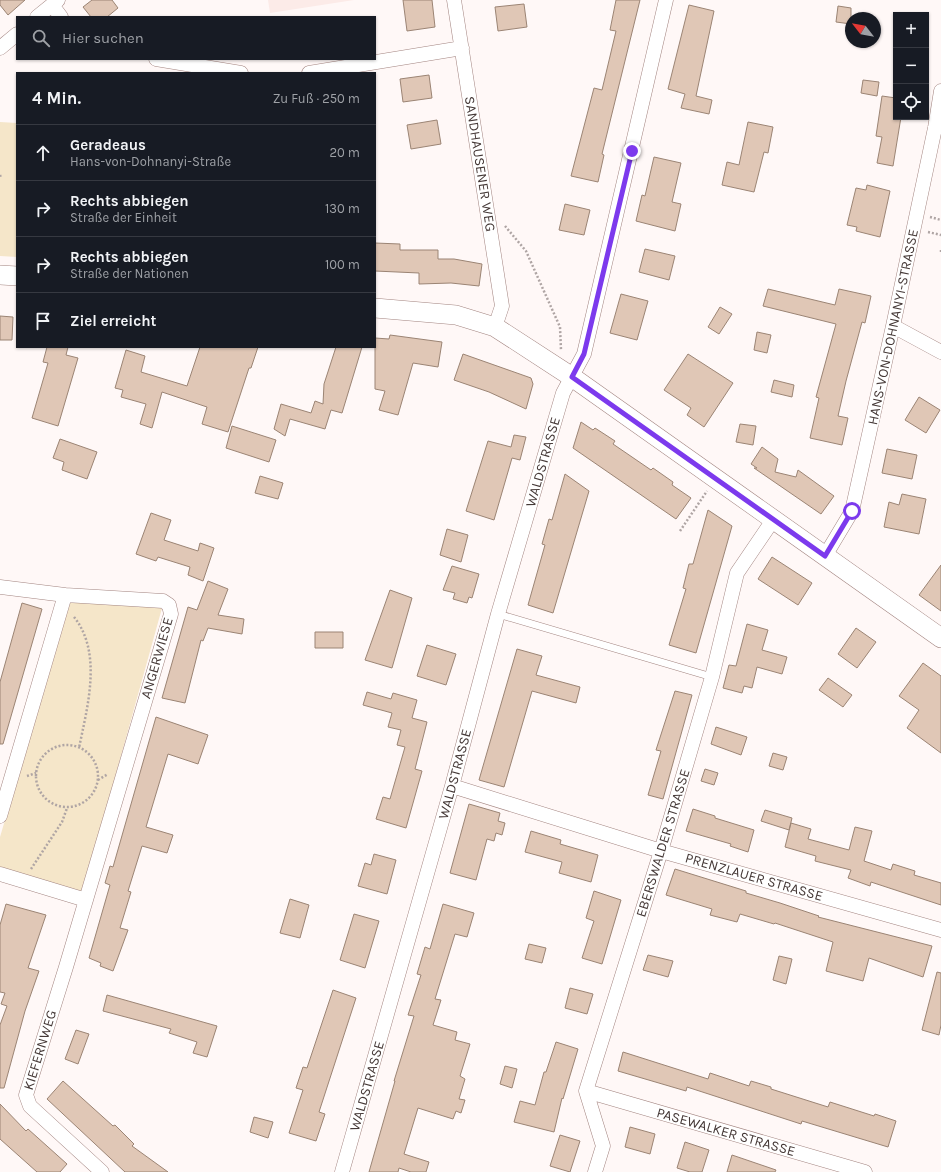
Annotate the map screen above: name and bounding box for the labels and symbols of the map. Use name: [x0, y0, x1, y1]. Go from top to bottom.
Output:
north arrow: [845, 12, 881, 48]
street label: SANDHAUSENER WEG: [461, 95, 499, 233]
route end: [623, 142, 641, 160]
street label: HANS-VON-DOHNANYI-STRASSE: [864, 228, 922, 426]
street label: WALDSTRASSE: [522, 415, 564, 509]
route start: [843, 502, 861, 520]
street label: ANGERWIESE: [137, 615, 177, 701]
street label: WALDSTRASSE: [435, 727, 475, 821]
street label: EBERSWALDER STRASSE: [632, 767, 694, 919]
street label: PRENZLAUER STRASSE: [683, 849, 825, 905]
street label: KIEFERNWEG: [20, 1008, 60, 1092]
street label: WALDSTRASSE: [346, 1039, 388, 1133]
street label: PASEWALKER STRASSE: [655, 1104, 797, 1160]

